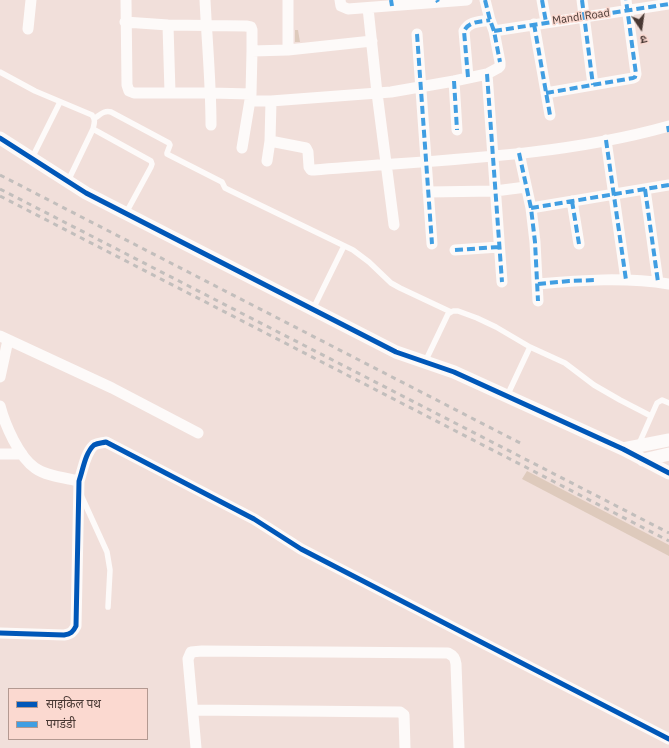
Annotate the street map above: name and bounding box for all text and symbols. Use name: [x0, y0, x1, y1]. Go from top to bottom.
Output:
street label: Mandi Road: [551, 6, 611, 28]
north arrow: [621, 8, 661, 48]
text: उ: [639, 32, 648, 47]
legend: [8, 688, 148, 740]
text: साइकिल पथ: [46, 696, 101, 711]
text: पगडंडी: [46, 716, 76, 731]

